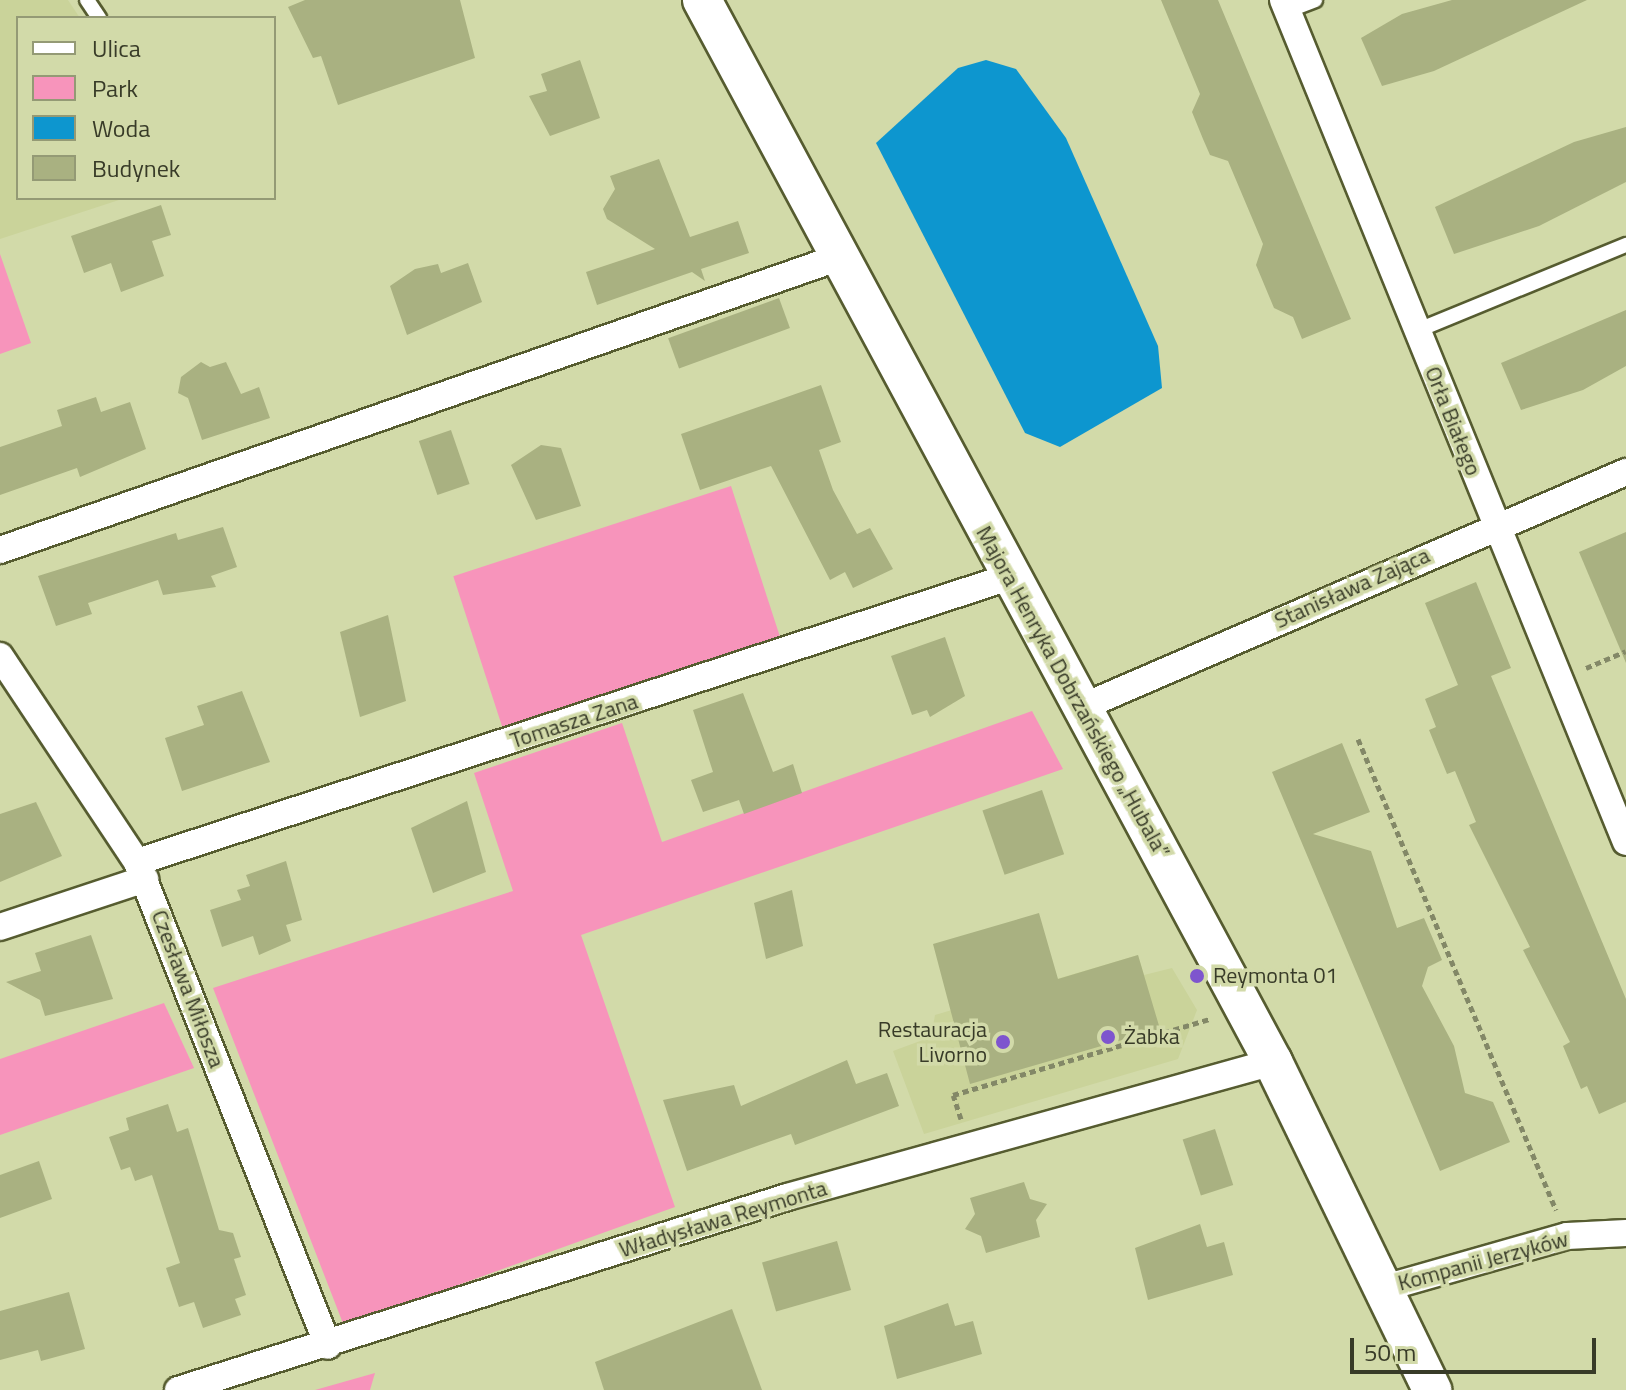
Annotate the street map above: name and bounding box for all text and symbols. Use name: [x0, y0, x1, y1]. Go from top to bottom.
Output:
legend: [16, 16, 276, 200]
text: Ulica: [92, 30, 141, 66]
text: Park: [92, 70, 138, 106]
text: Woda: [92, 110, 150, 146]
text: Budynek: [92, 150, 180, 186]
street label: Orła Białego: [1419, 363, 1487, 479]
street label: Majora Henryka Dobrzańskiego „Hubala”: [970, 521, 1176, 863]
street label: Stanisława Zająca: [1270, 542, 1434, 634]
street label: Tomasza Zana: [507, 688, 641, 754]
street label: Czesława Miłosza: [146, 906, 230, 1072]
place label: Reymonta 01: [1213, 963, 1338, 989]
marker: Reymonta 01: [1188, 967, 1206, 985]
place label: Restauracja Livorno: [878, 1016, 987, 1068]
place label: Żabka: [1124, 1024, 1180, 1050]
marker: Żabka: [1099, 1028, 1117, 1046]
marker: Restauracja Livorno: [994, 1033, 1012, 1051]
street label: Władysława Reymonta: [616, 1175, 830, 1263]
street label: Kompanii Jerzyków: [1395, 1226, 1571, 1296]
scale bar: [1354, 1322, 1600, 1372]
text: 50 m: [1364, 1334, 1416, 1370]

